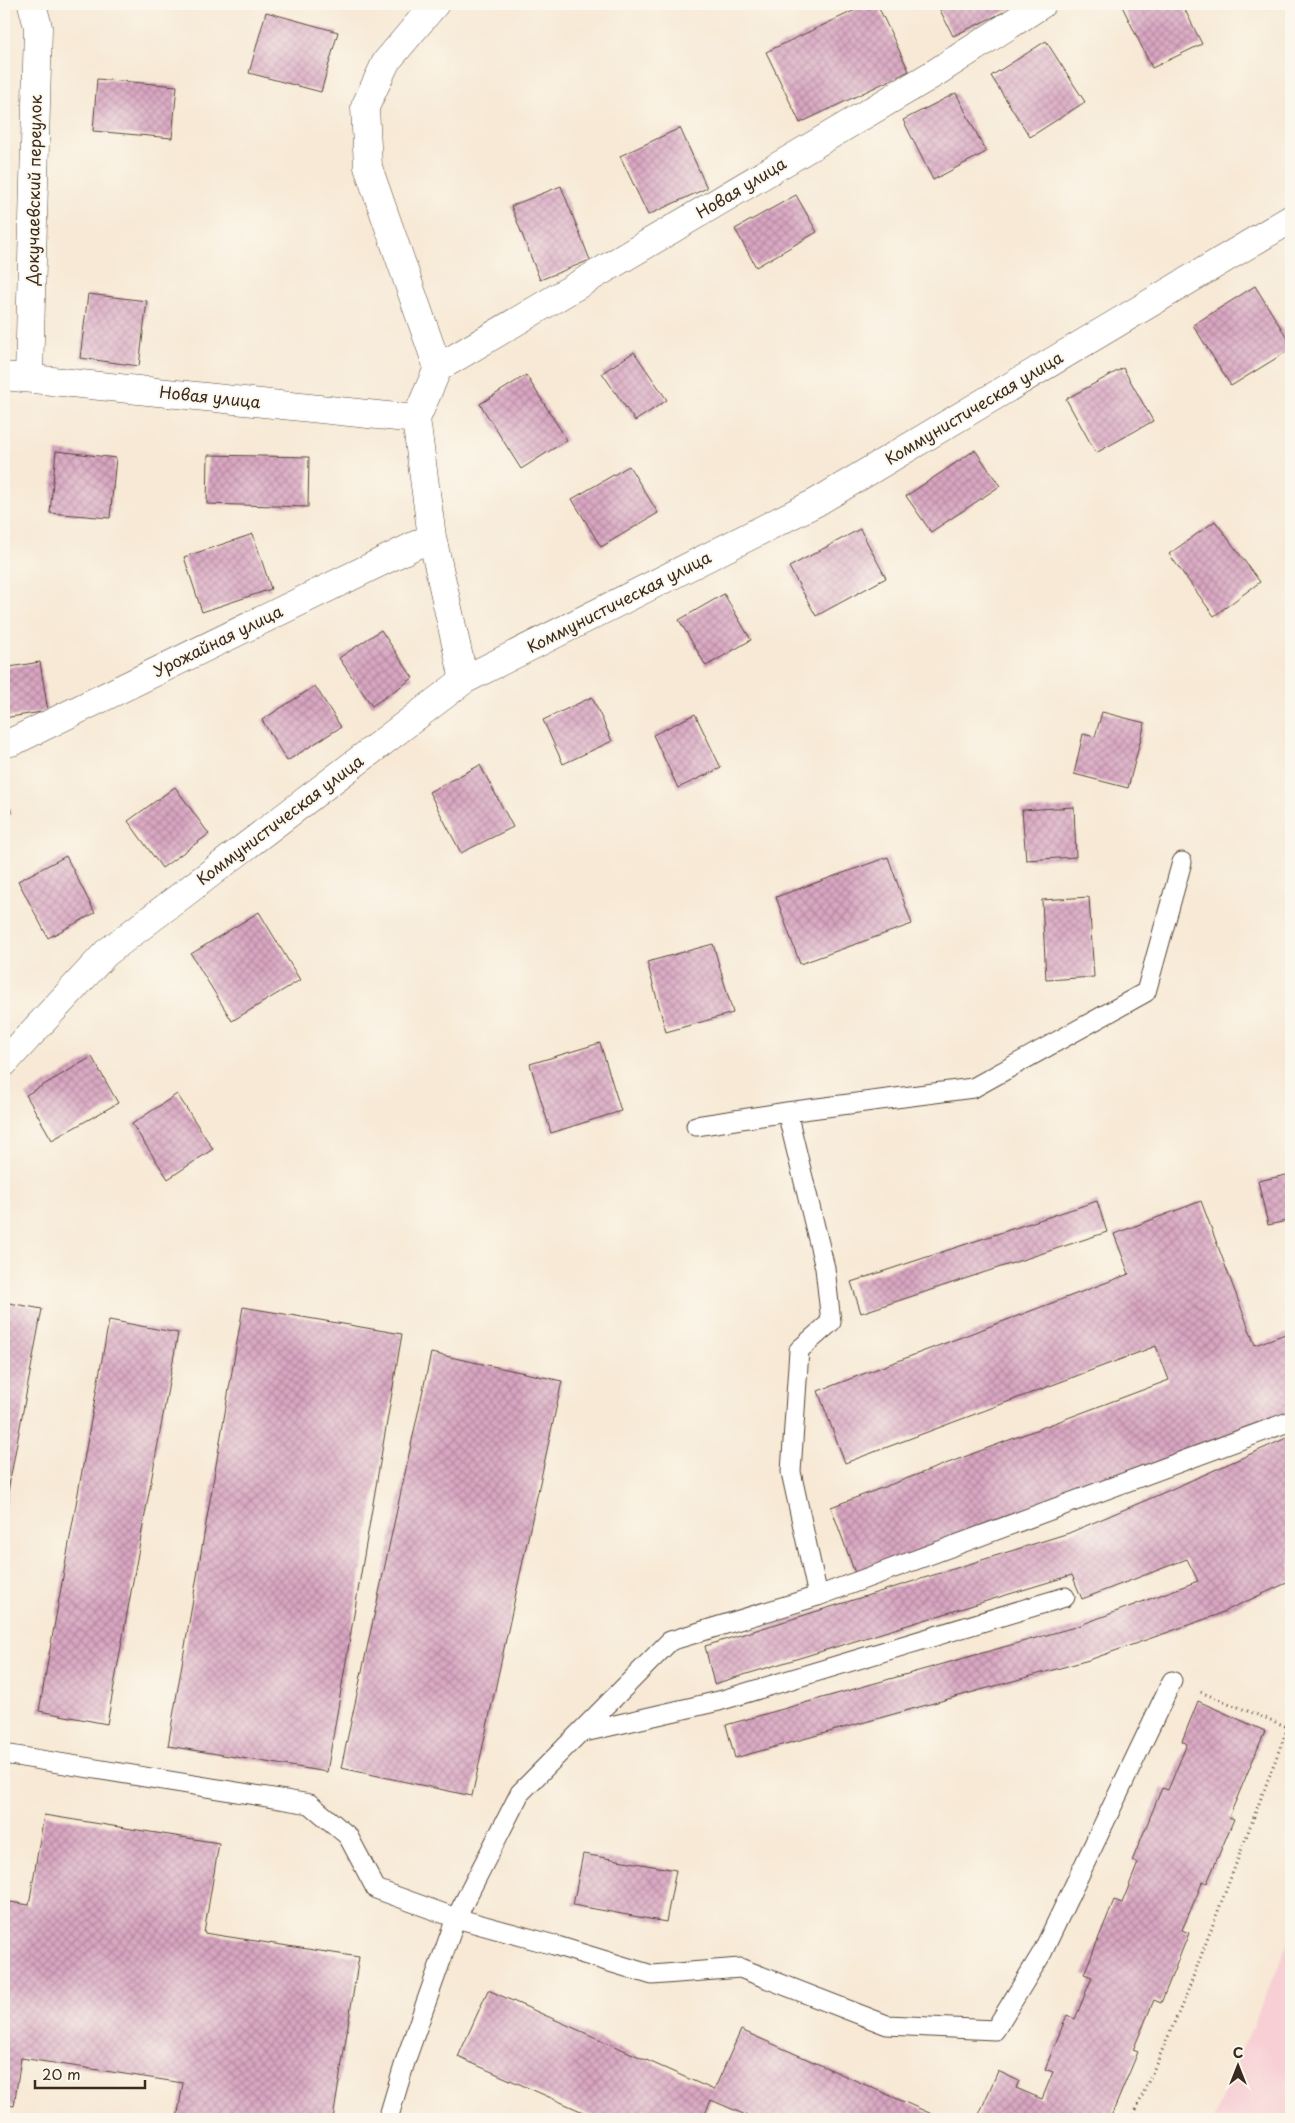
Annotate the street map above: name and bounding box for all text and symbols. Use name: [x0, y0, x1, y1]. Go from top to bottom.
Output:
street label: Докучаевский переулок: [19, 94, 47, 286]
street label: Новая улица: [691, 151, 790, 224]
street label: Коммунистическая улица: [880, 344, 1067, 470]
street label: Новая улица: [158, 379, 262, 413]
street label: Коммунистическая улица: [522, 544, 715, 658]
street label: Урожайная улица: [149, 598, 286, 682]
street label: Коммунистическая улица: [191, 748, 368, 890]
north arrow: [1212, 2040, 1262, 2090]
text: С: [1233, 2042, 1243, 2063]
scale bar: [35, 2058, 145, 2090]
text: 20 m: [42, 2062, 81, 2085]

